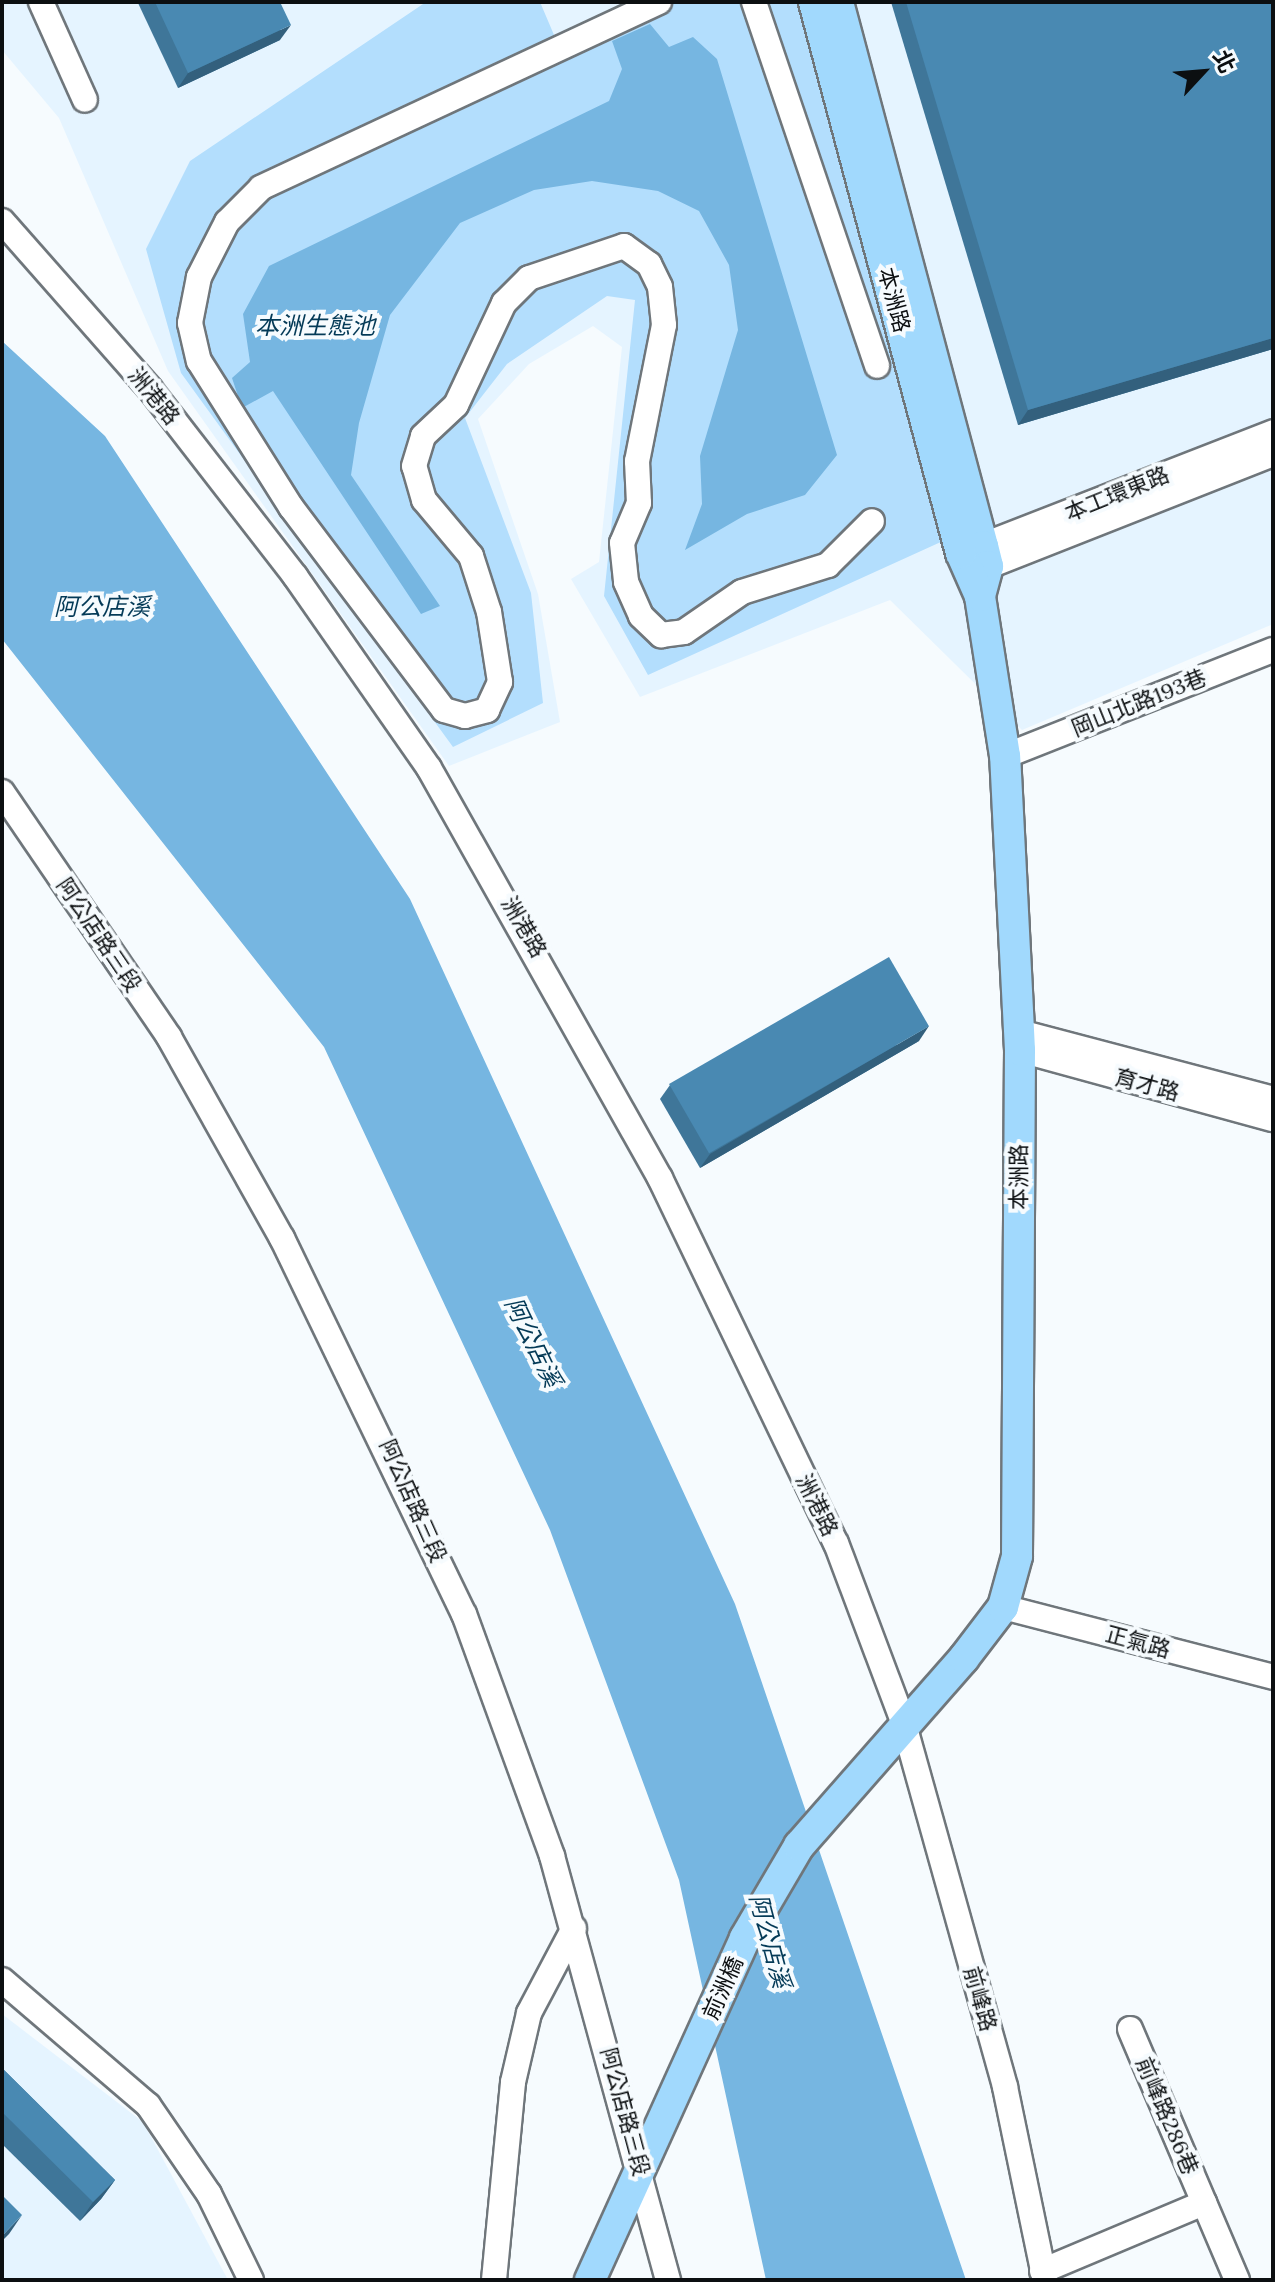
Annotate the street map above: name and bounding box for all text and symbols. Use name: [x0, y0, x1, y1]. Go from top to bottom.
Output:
north arrow: [1163, 32, 1243, 112]
text: 北: [1207, 45, 1242, 78]
street label: 本洲路: [873, 265, 915, 335]
water label: 本洲生態池: [255, 312, 375, 340]
street label: 洲港路: [123, 362, 185, 430]
street label: 本工環東路: [1061, 461, 1173, 527]
water label: 阿公店溪: [54, 593, 150, 621]
street label: 岡山北路193巷: [1068, 664, 1210, 742]
street label: 阿公店路三段: [51, 873, 147, 997]
street label: 洲港路: [496, 892, 552, 962]
street label: 育才路: [1112, 1064, 1182, 1106]
street label: 本洲路: [1006, 1144, 1032, 1210]
water label: 阿公店溪: [499, 1293, 567, 1391]
street label: 阿公店路三段: [374, 1435, 452, 1567]
street label: 洲港路: [791, 1470, 843, 1540]
street label: 正氣路: [1103, 1621, 1173, 1663]
water label: 阿公店溪: [744, 1891, 796, 1991]
street label: 前洲橋: [698, 1952, 748, 2024]
street label: 前峰路: [958, 1964, 1002, 2034]
street label: 阿公店路三段: [595, 2045, 655, 2179]
street label: 前峰路286巷: [1130, 2053, 1204, 2179]

